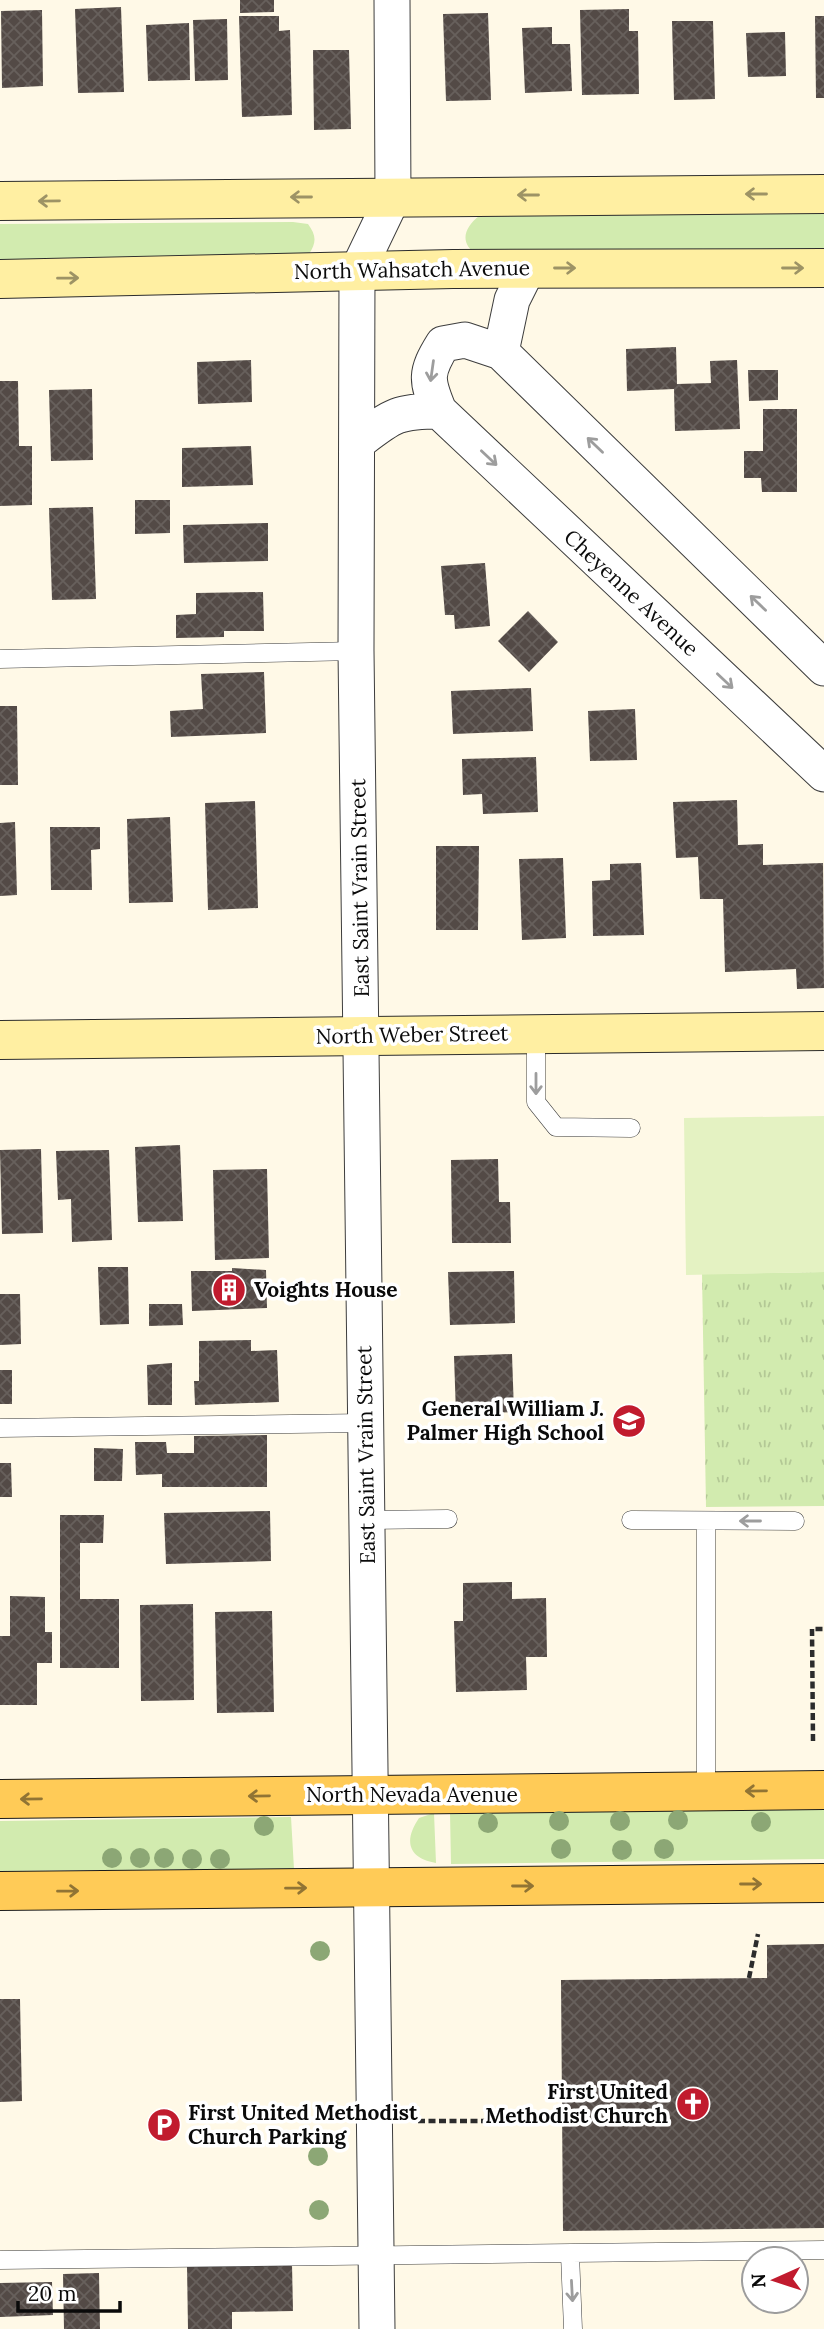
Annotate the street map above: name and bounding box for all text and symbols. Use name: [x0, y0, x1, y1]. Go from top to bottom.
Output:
one-way arrow: [745, 187, 768, 201]
one-way arrow: [517, 188, 540, 202]
one-way arrow: [290, 190, 313, 204]
one-way arrow: [38, 194, 61, 207]
street label: North Wahsatch Avenue: [294, 254, 530, 285]
one-way arrow: [553, 261, 576, 275]
one-way arrow: [781, 261, 804, 275]
one-way arrow: [56, 271, 79, 284]
one-way arrow: [425, 359, 438, 382]
one-way arrow: [587, 436, 604, 453]
one-way arrow: [480, 449, 497, 466]
street label: Cheyenne Avenue: [558, 523, 704, 662]
one-way arrow: [749, 595, 766, 612]
one-way arrow: [716, 673, 734, 689]
street label: East Saint Vrain Street: [344, 777, 375, 998]
street label: North Weber Street: [315, 1019, 509, 1050]
one-way arrow: [529, 1072, 543, 1095]
building icon: Voights House: [210, 1271, 248, 1309]
place label: Voights House: [254, 1276, 398, 1303]
street label: East Saint Vrain Street: [350, 1344, 381, 1565]
place label: General William J. Palmer High School: [407, 1395, 604, 1446]
school or university icon: General William J. Palmer High School: [610, 1402, 648, 1440]
one-way arrow: [739, 1514, 762, 1528]
street label: North Nevada Avenue: [306, 1781, 518, 1808]
one-way arrow: [745, 1784, 768, 1798]
one-way arrow: [248, 1790, 271, 1803]
one-way arrow: [20, 1792, 43, 1806]
one-way arrow: [739, 1877, 762, 1891]
one-way arrow: [511, 1879, 534, 1892]
one-way arrow: [284, 1881, 307, 1895]
one-way arrow: [56, 1884, 79, 1897]
place label: First United Methodist Church: [485, 2078, 668, 2129]
church icon: First United Methodist Church: [674, 2085, 712, 2123]
place label: First United Methodist Church Parking: [188, 2099, 418, 2150]
parking icon: First United Methodist Church Parking: [145, 2106, 183, 2144]
north arrow: [740, 2245, 810, 2315]
scale bar: [18, 2270, 119, 2314]
text: N: [746, 2273, 770, 2289]
text: 20 m: [28, 2280, 77, 2307]
one-way arrow: [565, 2280, 578, 2303]

